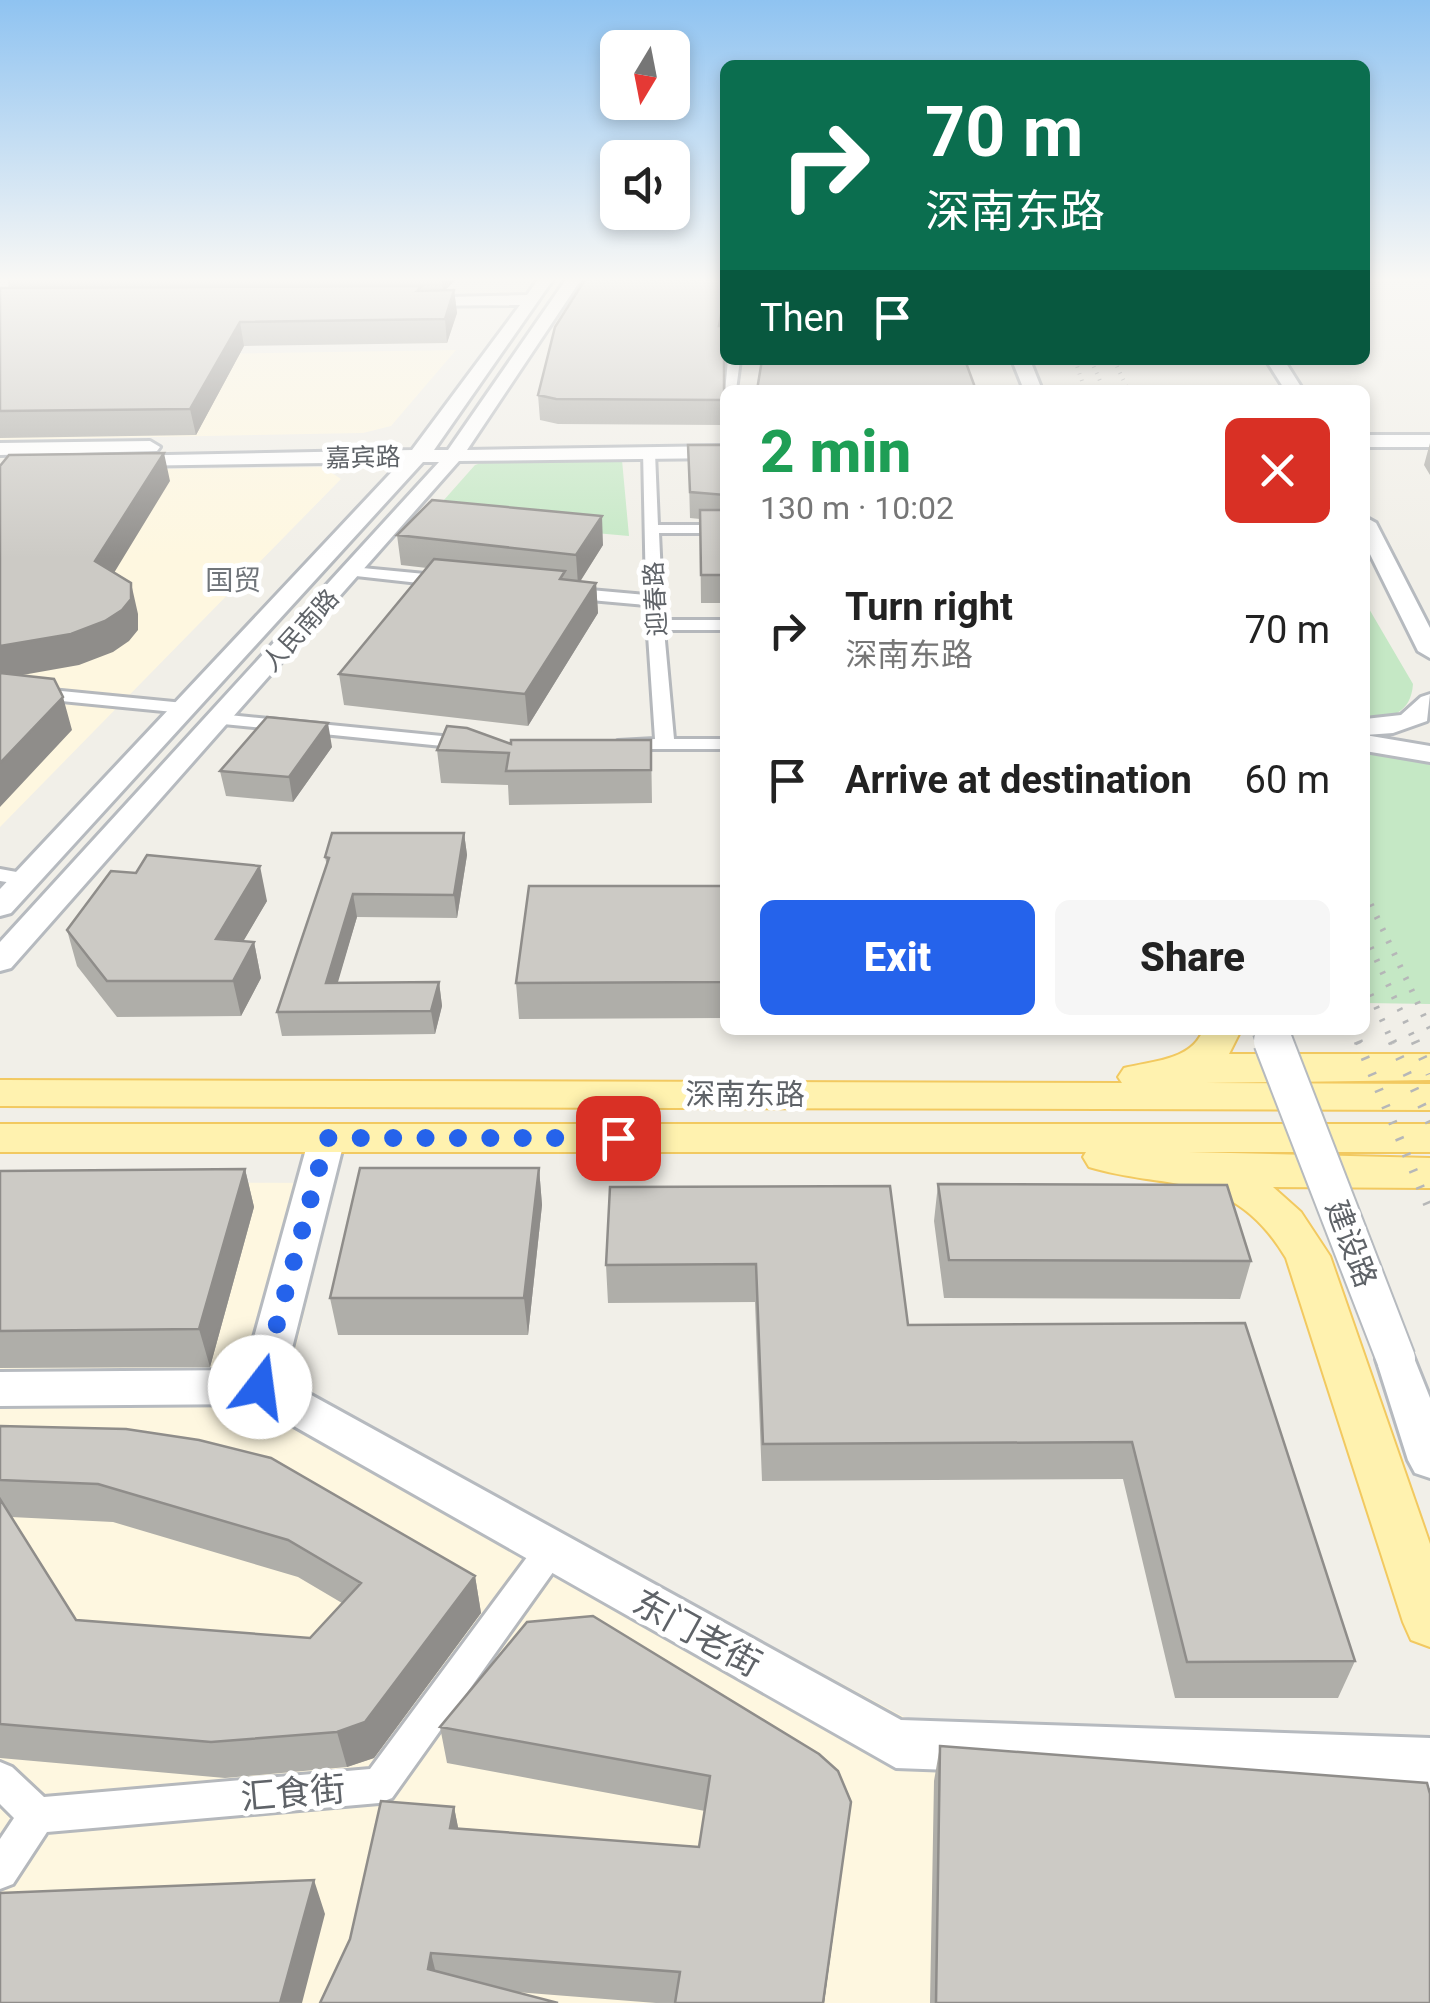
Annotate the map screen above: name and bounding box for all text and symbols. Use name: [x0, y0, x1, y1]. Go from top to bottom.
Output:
north arrow: [600, 30, 690, 120]
map controls: [600, 30, 690, 230]
text: 70 m: [925, 91, 1083, 173]
icon: right: [760, 100, 890, 230]
button: sound: [600, 140, 690, 230]
text: 深南东路: [925, 185, 1105, 238]
icon: arrive: [865, 290, 920, 345]
text: Then: [760, 296, 845, 340]
text: 2 min: [760, 416, 911, 487]
button: close: [1225, 418, 1330, 523]
street label: 嘉宾路: [325, 442, 401, 473]
text: 130 m · 10:02: [760, 489, 954, 527]
street label: 迎春路: [639, 561, 672, 637]
district label: 国贸: [205, 564, 261, 597]
street label: 人民南路: [256, 583, 345, 677]
text: Turn right: [845, 585, 1013, 629]
icon: right: [760, 603, 815, 658]
text: 70 m: [1245, 608, 1330, 652]
text: 深南东路: [845, 636, 973, 674]
icon: arrive: [760, 753, 815, 808]
text: Arrive at destination: [845, 758, 1192, 802]
text: 60 m: [1245, 758, 1330, 802]
button: Exit: [760, 900, 1035, 1015]
button: Share: [1055, 900, 1330, 1015]
street label: 深南东路: [685, 1077, 805, 1112]
pin: [576, 1096, 661, 1181]
icon: arrive: [591, 1111, 646, 1166]
street label: 建设路: [1319, 1196, 1384, 1292]
position arrow: [208, 1335, 312, 1439]
street label: 东门老街: [626, 1582, 768, 1685]
street label: 汇食街: [239, 1768, 347, 1818]

